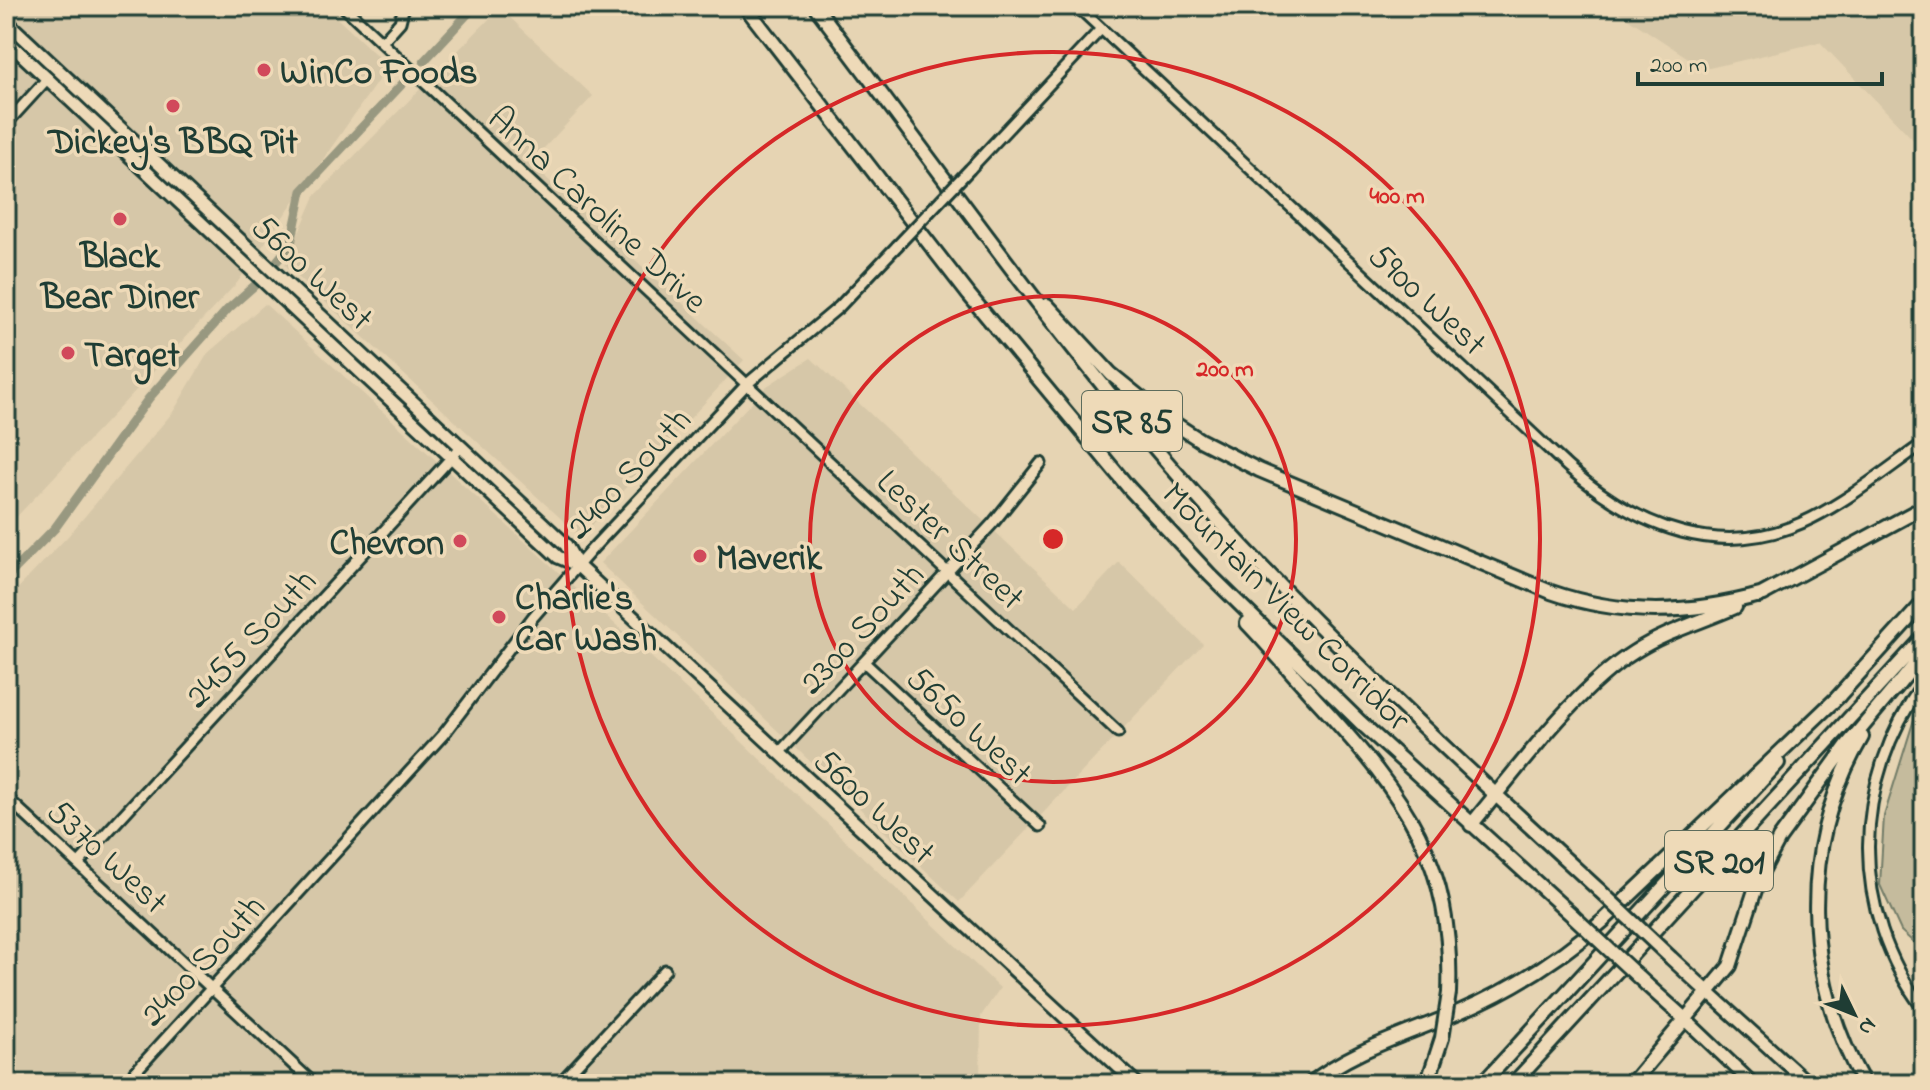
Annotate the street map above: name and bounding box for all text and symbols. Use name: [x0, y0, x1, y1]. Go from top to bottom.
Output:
scale bar: [1638, 36, 1882, 86]
place label: WinCo Foods: [280, 48, 478, 101]
text: 200 m: [1650, 49, 1707, 84]
marker: WinCo Foods: [255, 61, 273, 79]
street label: Anna Caroline Drive: [474, 95, 719, 328]
marker: Dickey's BBQ Pit: [164, 97, 182, 115]
place label: Dickey's BBQ Pit: [46, 118, 299, 171]
text: 400 m: [1369, 180, 1425, 215]
street label: 5600 West: [238, 203, 384, 345]
marker: Black Bear Diner: [111, 210, 129, 228]
place label: Black Bear Diner: [39, 232, 200, 326]
street label: 5900 West: [1354, 232, 1497, 370]
place label: Target: [84, 331, 181, 385]
marker: Target: [59, 344, 77, 362]
text: 200 m: [1195, 353, 1254, 388]
road number: SR 85: [1082, 391, 1182, 451]
street label: 2400 South: [555, 397, 706, 553]
street label: Lester Street: [863, 458, 1035, 624]
street label: Mountain View Corridor: [1148, 471, 1423, 746]
place label: Chevron: [329, 519, 444, 572]
centre of rings: [1039, 525, 1067, 553]
marker: Chevron: [451, 532, 469, 550]
place label: Maverik: [716, 534, 823, 587]
marker: Maverik: [691, 547, 709, 565]
street label: 2300 South: [788, 552, 939, 708]
street label: 2455 South: [173, 558, 331, 722]
place label: Charlie's Car Wash: [515, 574, 657, 668]
marker: Charlie's Car Wash: [490, 608, 508, 626]
street label: 5650 West: [893, 655, 1043, 800]
street label: 5600 West: [800, 737, 946, 879]
street label: 5370 West: [33, 788, 179, 929]
road number: SR 201: [1665, 831, 1773, 891]
street label: 2400 South: [129, 884, 280, 1040]
north arrow: [1814, 974, 1894, 1054]
text: N: [1850, 1009, 1883, 1042]

